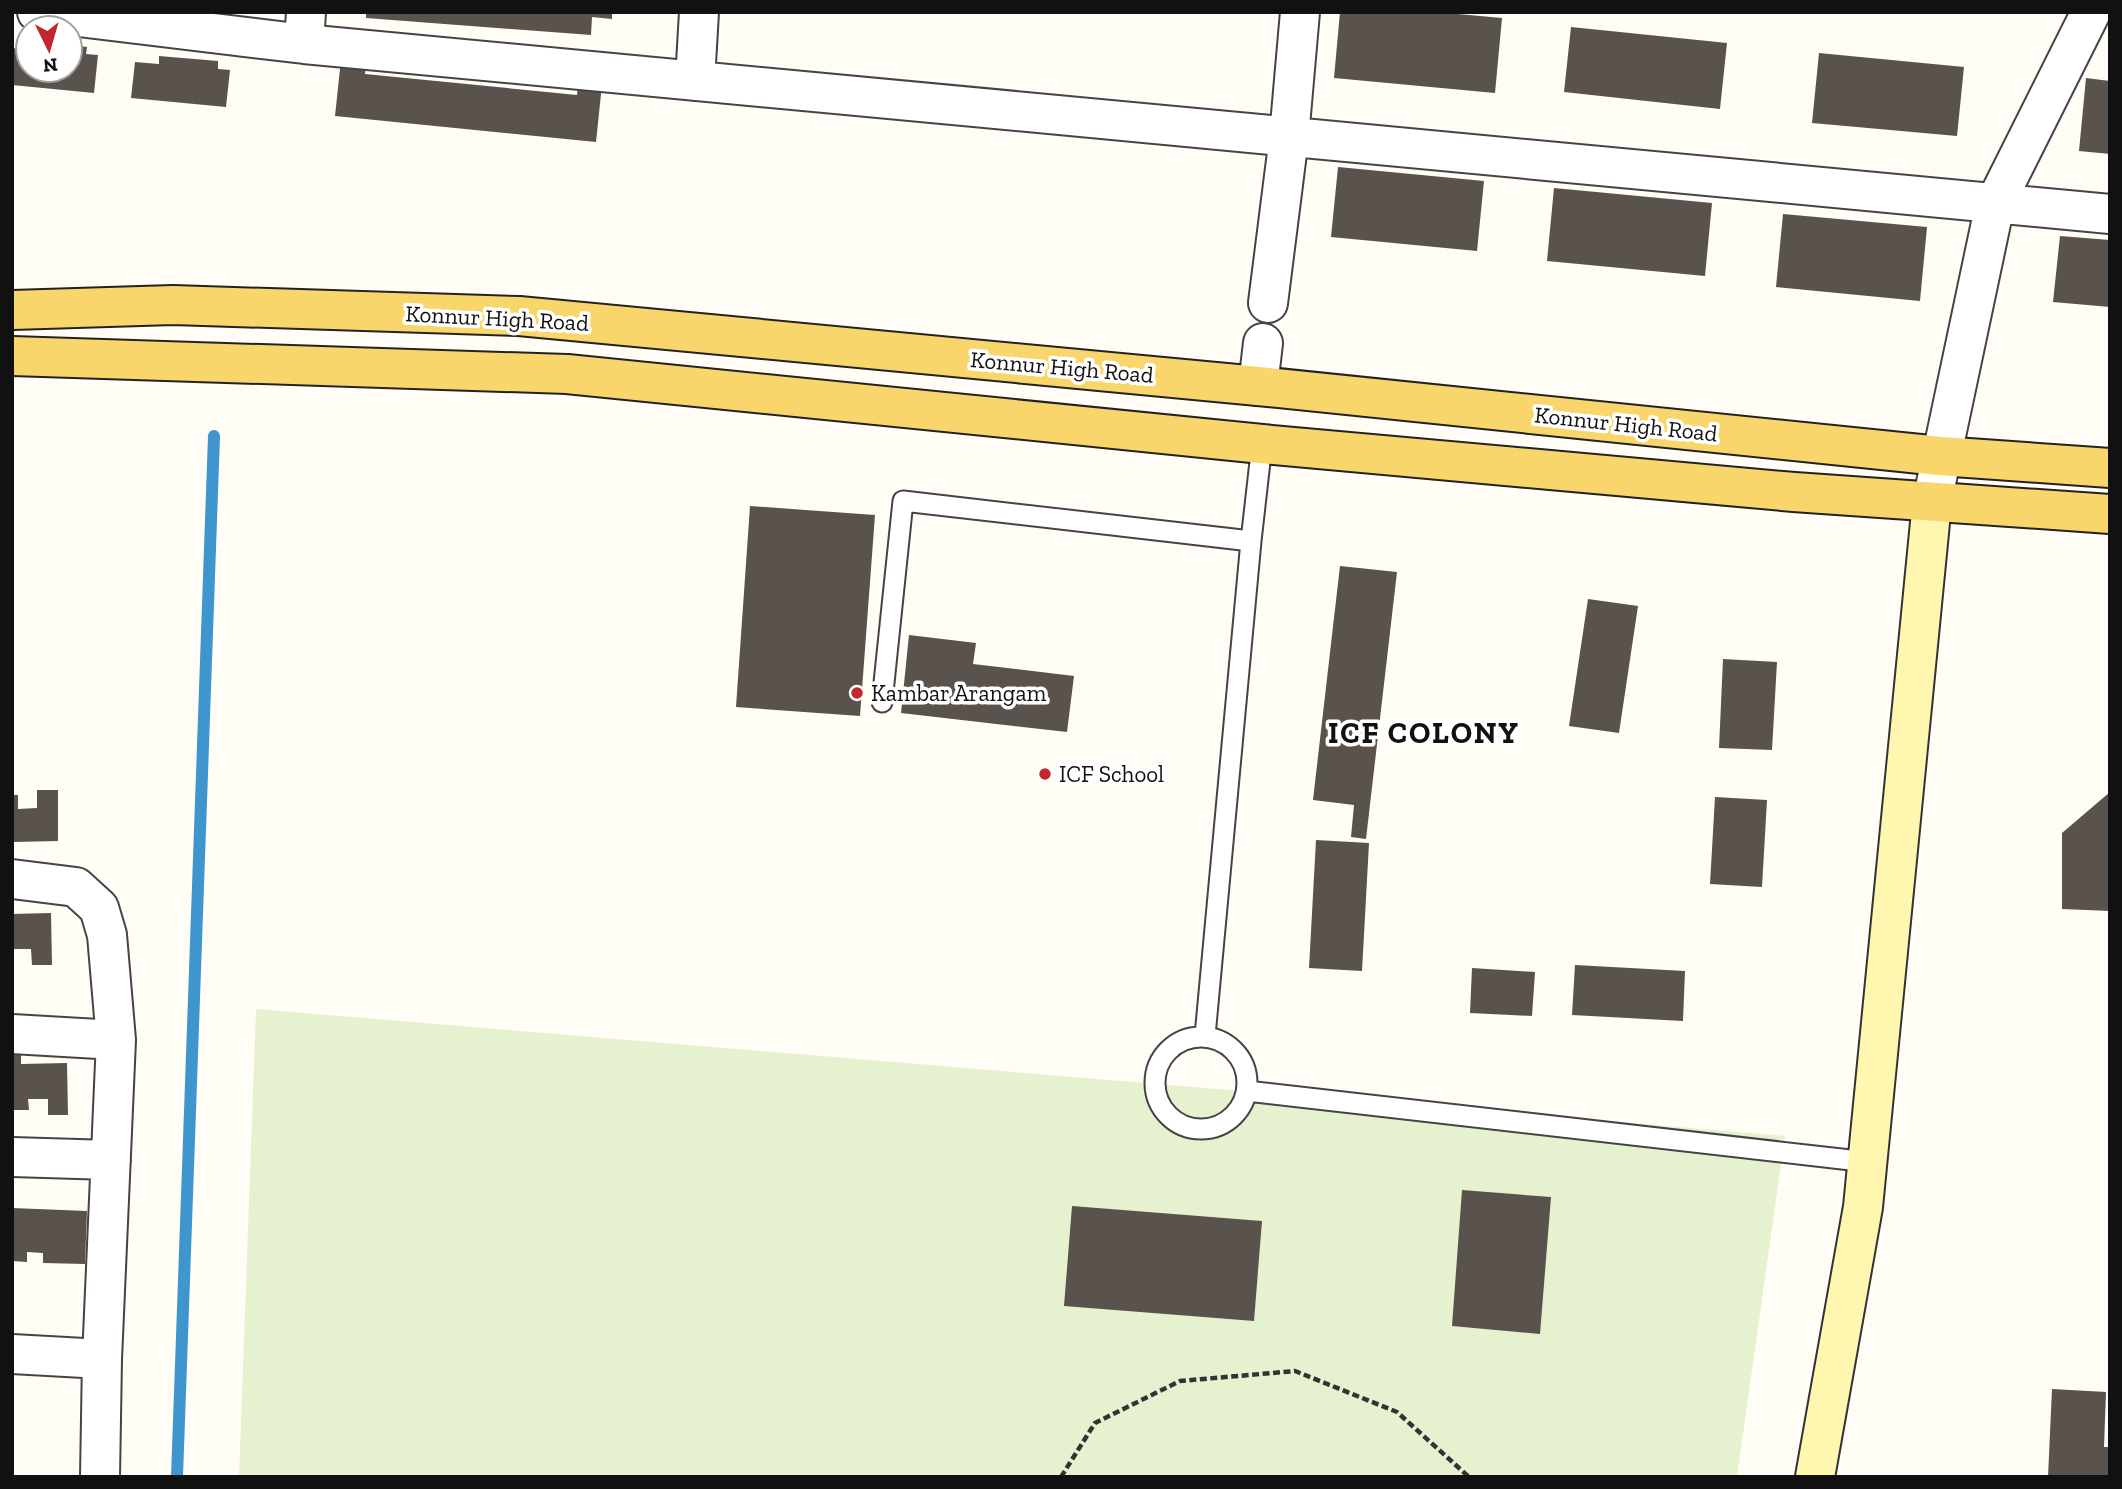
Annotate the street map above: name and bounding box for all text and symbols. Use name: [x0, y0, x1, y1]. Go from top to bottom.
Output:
north arrow: [14, 14, 84, 84]
text: N: [42, 53, 59, 78]
street label: Konnur High Road: [405, 299, 590, 337]
street label: Konnur High Road: [969, 345, 1155, 389]
street label: Konnur High Road: [1533, 400, 1719, 448]
place label: Kambar Arangam: [871, 679, 1047, 707]
marker: Kambar Arangam: [849, 685, 865, 701]
district label: ICF COLONY: [1328, 715, 1520, 751]
place label: ICF School: [1059, 760, 1164, 788]
marker: ICF School: [1037, 766, 1053, 782]

